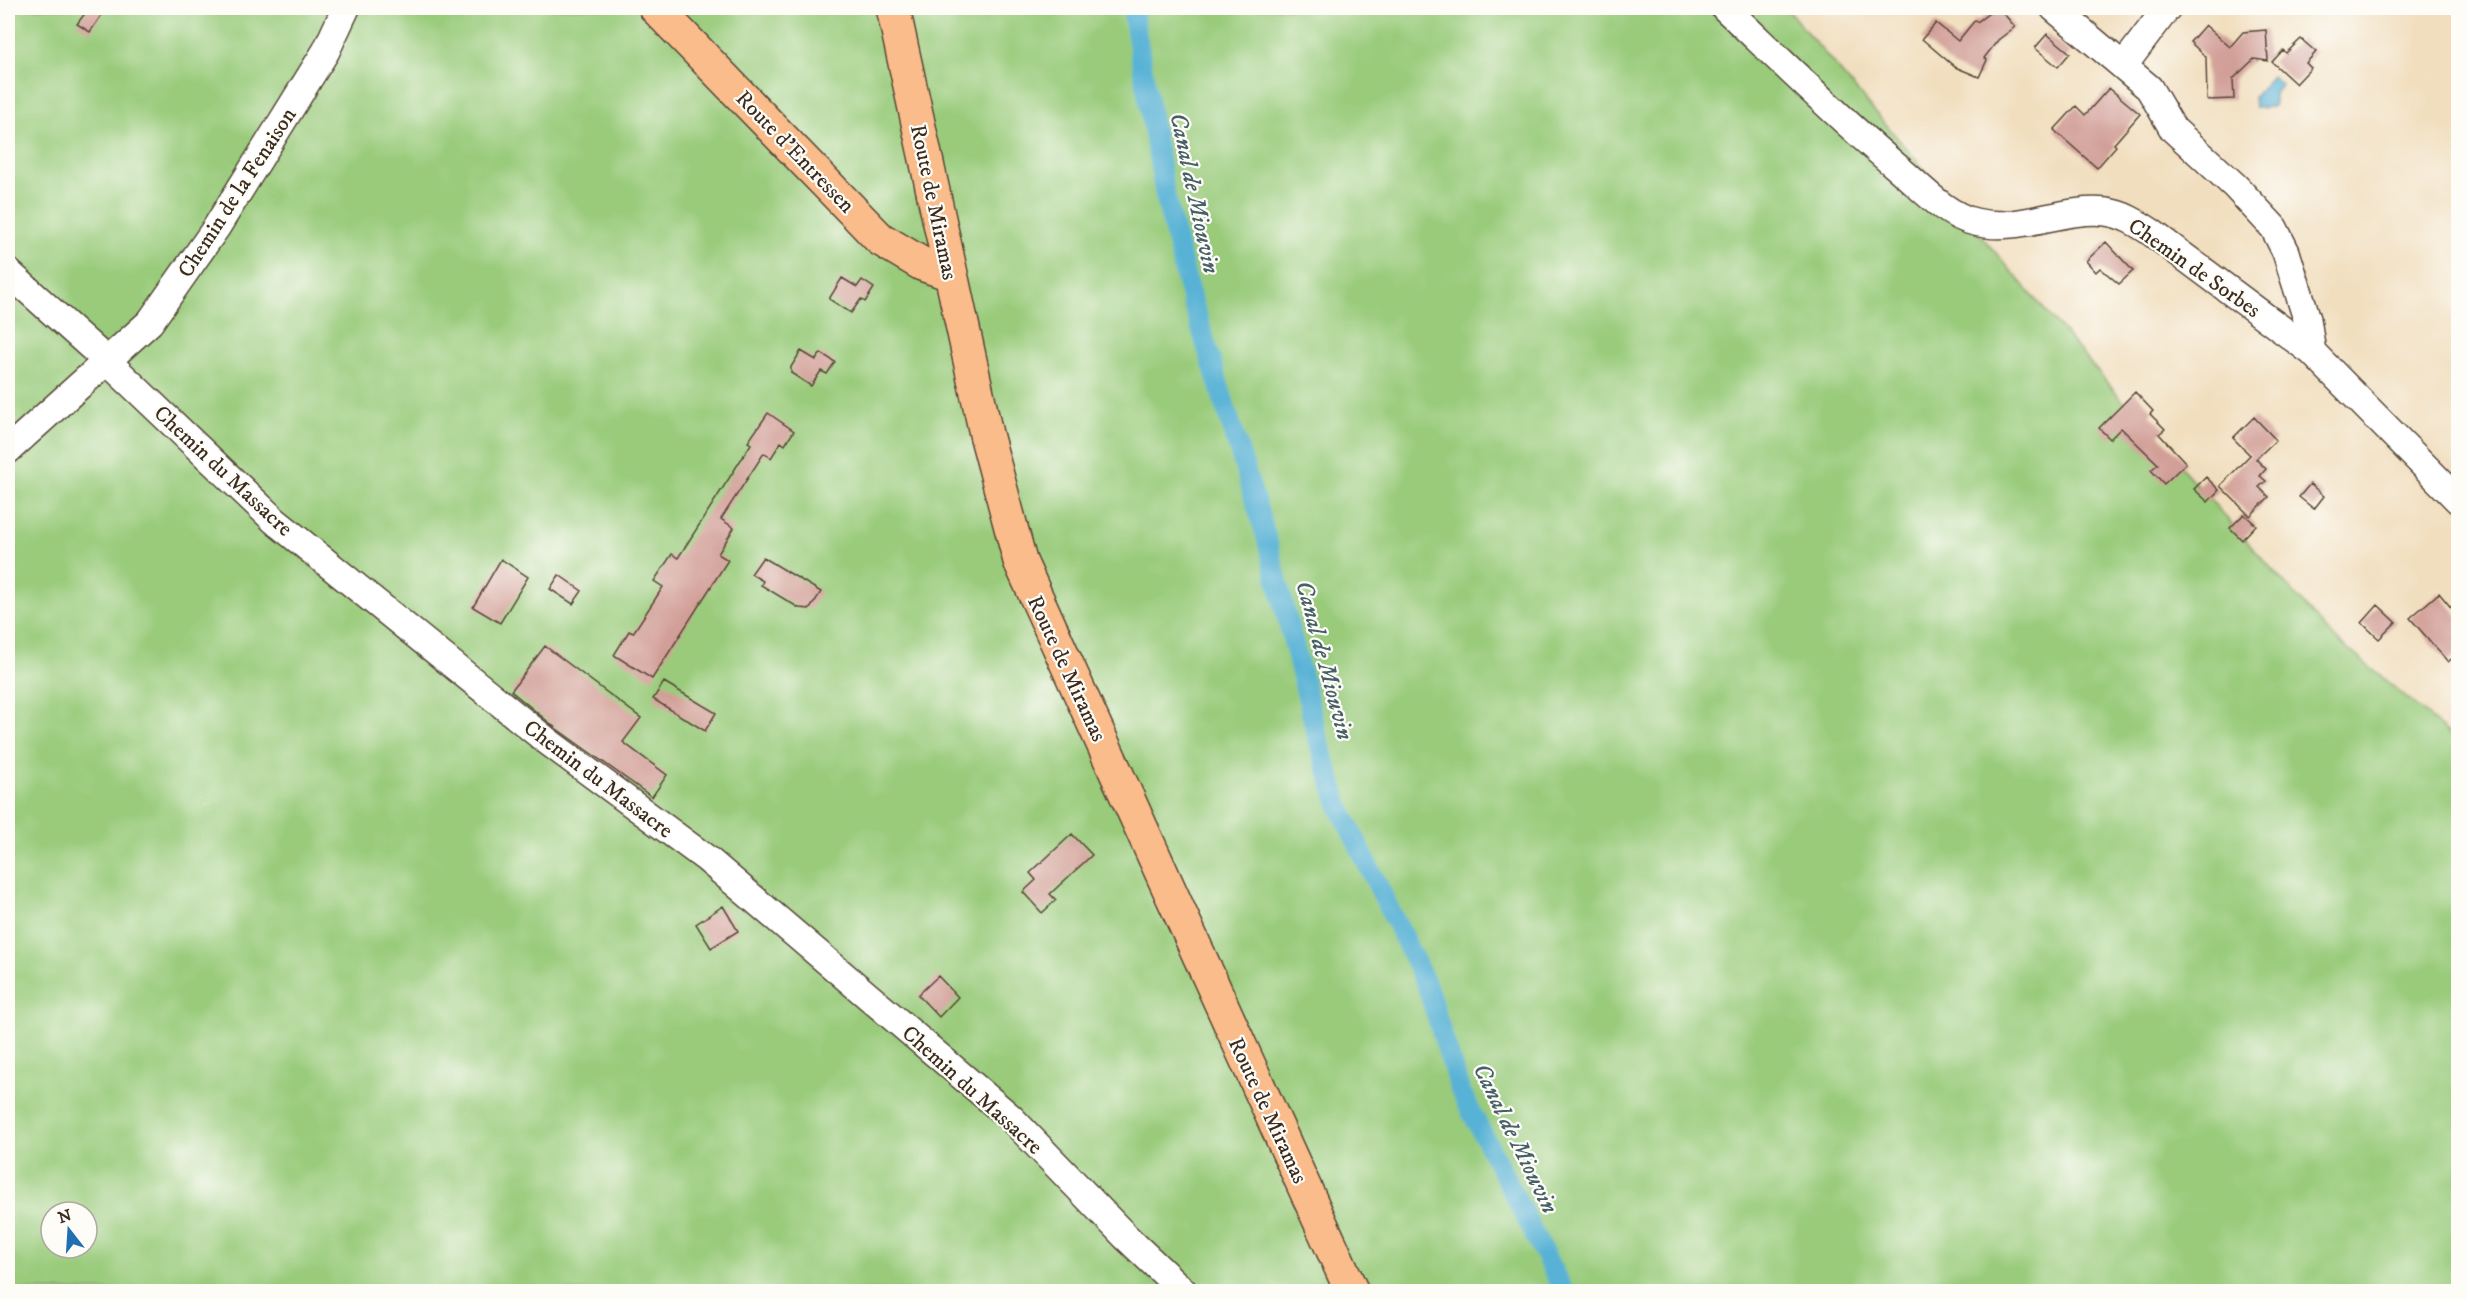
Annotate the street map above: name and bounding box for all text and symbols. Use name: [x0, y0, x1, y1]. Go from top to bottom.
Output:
street label: Route d'Entressen: [730, 85, 861, 219]
street label: Chemin de la Fenaison: [172, 102, 303, 283]
water label: Canal de Miouvin: [1162, 110, 1226, 276]
street label: Route de Miramas: [904, 122, 963, 282]
street label: Chemin de Sorbes: [2123, 213, 2266, 324]
street label: Chemin du Massacre: [148, 400, 298, 542]
water label: Canal de Miouvin: [1288, 577, 1360, 743]
street label: Route de Miramas: [1021, 591, 1112, 746]
street label: Chemin du Massacre: [518, 714, 678, 844]
street label: Chemin du Massacre: [896, 1020, 1048, 1160]
street label: Route de Miramas: [1222, 1033, 1313, 1188]
water label: Canal de Miouvin: [1466, 1058, 1564, 1219]
north arrow: [39, 1200, 99, 1260]
text: N: [56, 1205, 74, 1228]

